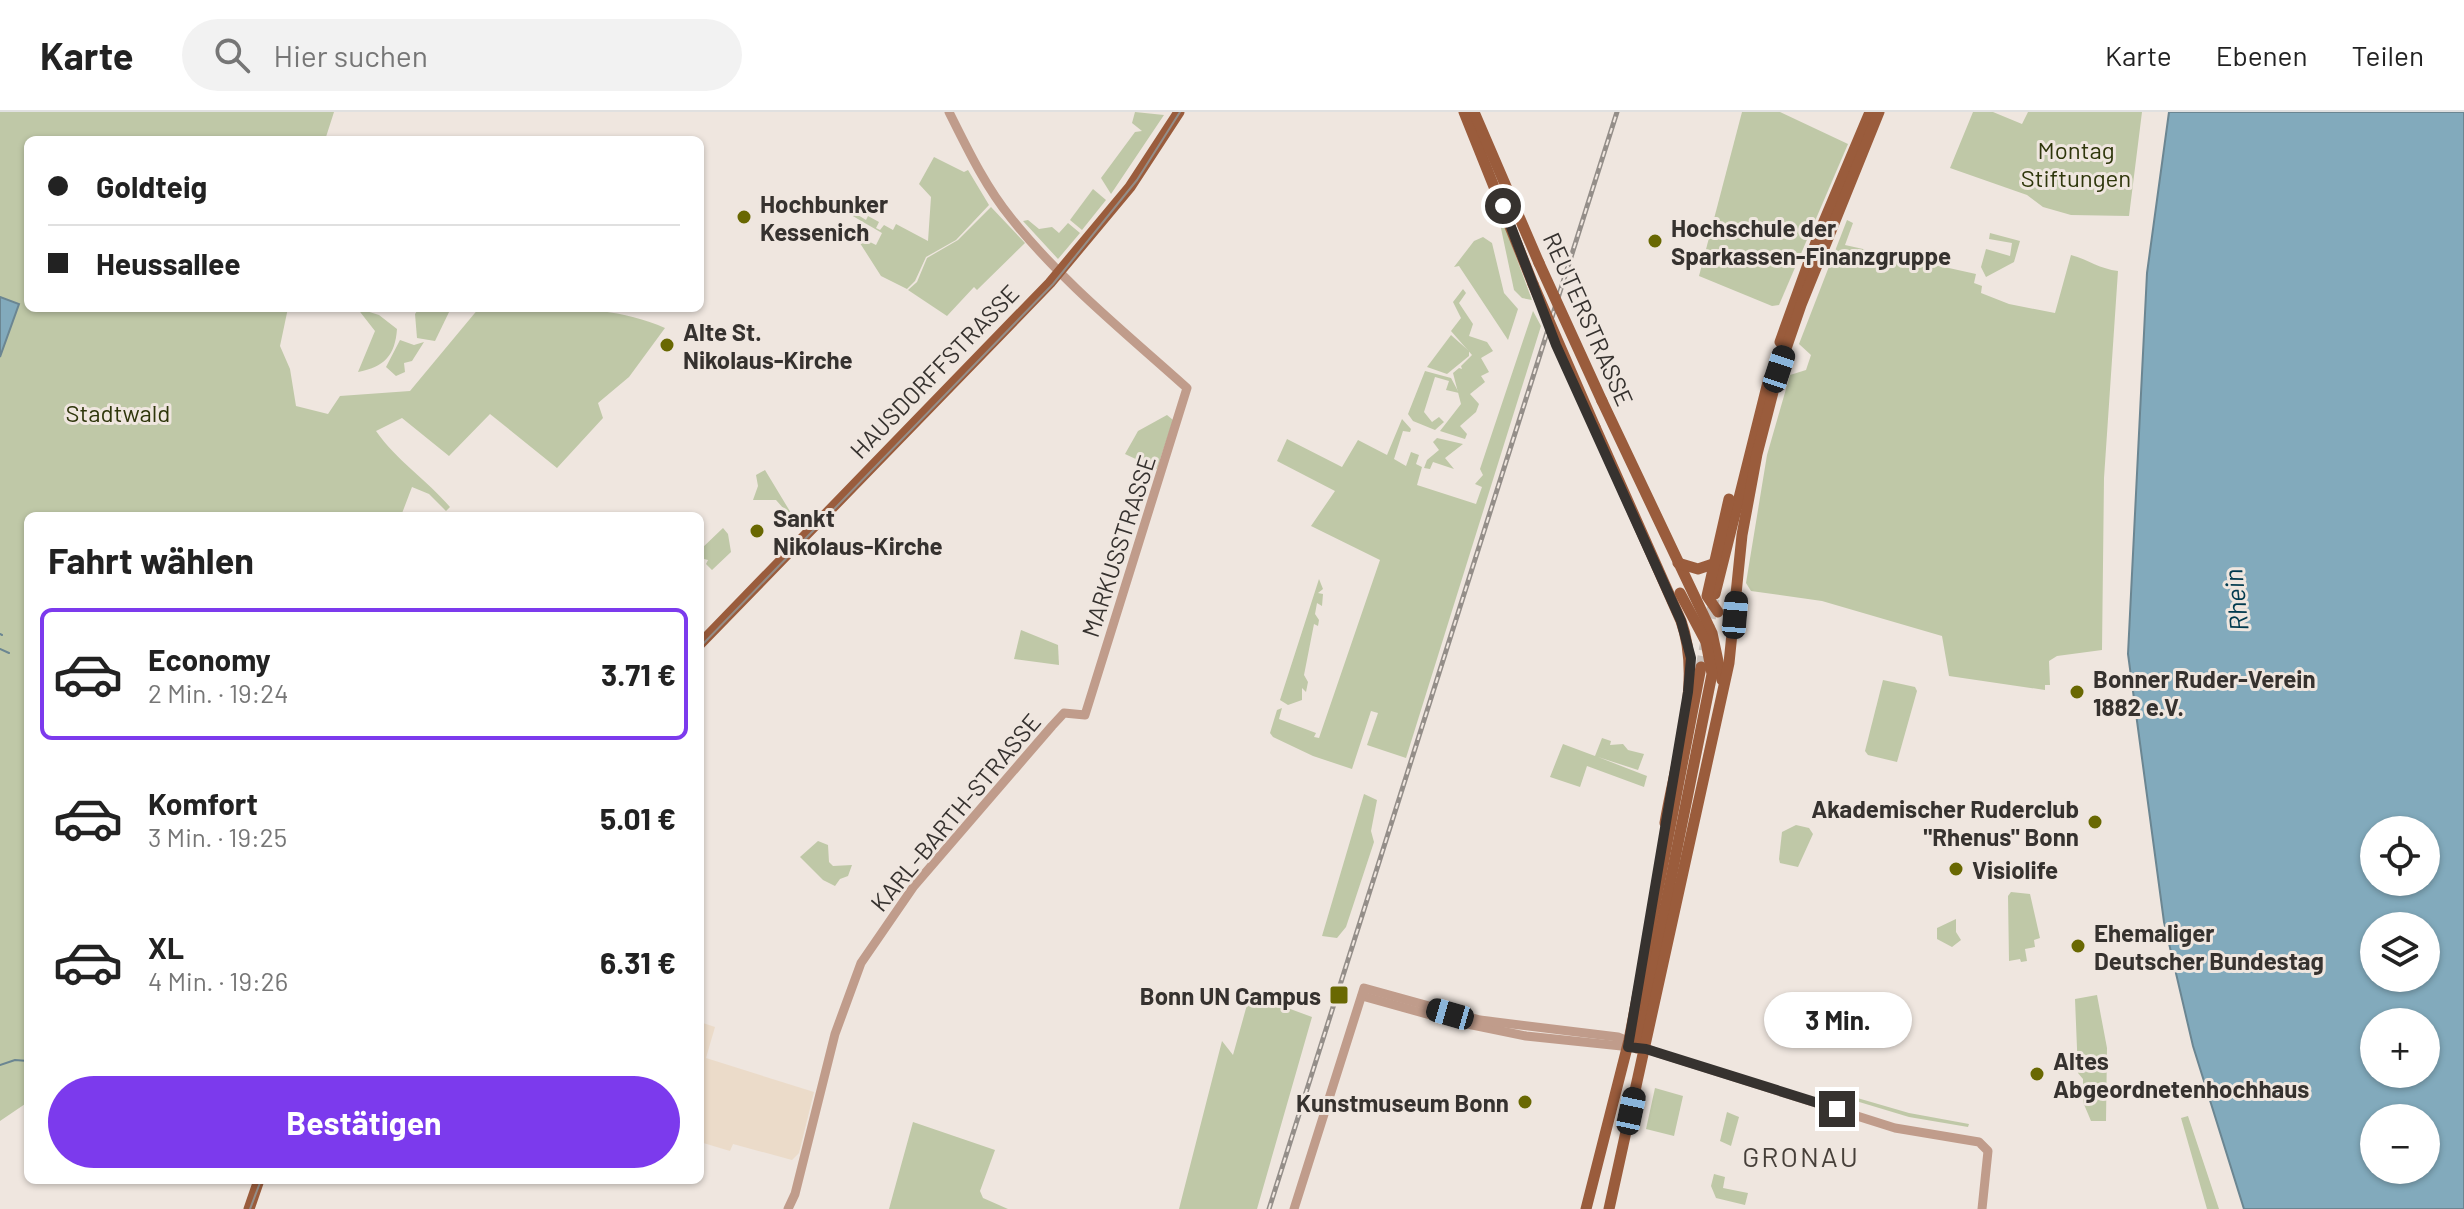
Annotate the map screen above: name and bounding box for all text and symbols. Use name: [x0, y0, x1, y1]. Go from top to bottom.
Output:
search box: [182, 19, 742, 91]
text: Karte: [40, 32, 134, 78]
icon: search: [210, 33, 254, 77]
text: Hier suchen: [274, 37, 428, 73]
text: Karte: [2105, 38, 2172, 72]
text: Ebenen: [2216, 38, 2308, 72]
text: Teilen: [2352, 38, 2424, 72]
park label: Montag Stiftungen: [2021, 135, 2131, 192]
text: Goldteig: [96, 168, 207, 204]
route start: [1485, 188, 1521, 224]
place label: Hochbunker Kessenich: [760, 189, 888, 246]
marker: Hochbunker Kessenich: [735, 208, 753, 226]
place label: Hochschule der Sparkassen-Finanzgruppe: [1671, 213, 1951, 270]
street label: REUTERSTRASSE: [1538, 228, 1640, 410]
marker: Hochschule der Sparkassen-Finanzgruppe: [1646, 232, 1664, 250]
text: Heussallee: [96, 245, 241, 281]
street label: HAUSDORFFSTRASSE: [843, 278, 1025, 464]
place label: Alte St. Nikolaus-Kirche: [683, 317, 853, 374]
marker: Alte St. Nikolaus-Kirche: [658, 336, 676, 354]
car: [1760, 342, 1798, 396]
park label: Stadtwald: [66, 398, 170, 427]
street label: MARKUSSTRASSE: [1075, 451, 1161, 641]
place label: Sankt Nikolaus-Kirche: [773, 503, 943, 560]
marker: Sankt Nikolaus-Kirche: [748, 522, 766, 540]
text: Fahrt wählen: [48, 538, 254, 581]
water label: Rhein: [2216, 567, 2254, 633]
car: [1721, 590, 1749, 640]
icon: car: [52, 638, 124, 710]
text: Economy: [148, 641, 271, 677]
text: 3.71 €: [601, 656, 676, 692]
place label: Bonner Ruder-Verein 1882 e.V.: [2093, 664, 2316, 721]
text: 2 Min. · 19:24: [148, 677, 289, 708]
marker: Bonner Ruder-Verein 1882 e.V.: [2068, 683, 2086, 701]
street label: KARL-BARTH-STRASSE: [864, 707, 1046, 917]
icon: car: [52, 782, 124, 854]
text: Komfort: [148, 785, 258, 821]
place label: Akademischer Ruderclub "Rhenus" Bonn: [1811, 794, 2079, 851]
text: 5.01 €: [600, 800, 676, 836]
marker: Akademischer Ruderclub "Rhenus" Bonn: [2086, 813, 2104, 831]
map controls: [2360, 816, 2440, 1184]
button: locate: [2360, 816, 2440, 896]
text: 3 Min. · 19:25: [148, 821, 287, 852]
place label: Visiolife: [1972, 855, 2058, 884]
marker: Visiolife: [1947, 860, 1965, 878]
button: layers: [2360, 912, 2440, 992]
place label: Ehemaliger Deutscher Bundestag: [2094, 918, 2324, 975]
icon: car: [52, 926, 124, 998]
text: XL: [148, 929, 184, 965]
marker: Ehemaliger Deutscher Bundestag: [2069, 937, 2087, 955]
text: 6.31 €: [600, 944, 676, 980]
text: 4 Min. · 19:26: [148, 965, 288, 996]
place label: Bonn UN Campus: [1140, 981, 1321, 1010]
marker: Bonn UN Campus: [1328, 984, 1350, 1006]
callout: 3 Min.: [1763, 993, 1911, 1049]
car: [1424, 996, 1476, 1032]
text: 3 Min.: [1805, 1004, 1871, 1035]
button: +: [2360, 1008, 2440, 1088]
place label: Altes Abgeordnetenhochhaus: [2053, 1046, 2309, 1103]
marker: Altes Abgeordnetenhochhaus: [2028, 1065, 2046, 1083]
button: Bestätigen: [48, 1076, 680, 1168]
car: [1614, 1085, 1648, 1137]
place label: Kunstmuseum Bonn: [1296, 1088, 1509, 1117]
route end: [1819, 1091, 1855, 1127]
marker: Kunstmuseum Bonn: [1516, 1093, 1534, 1111]
button: −: [2360, 1104, 2440, 1184]
district label: GRONAU: [1742, 1139, 1860, 1173]

